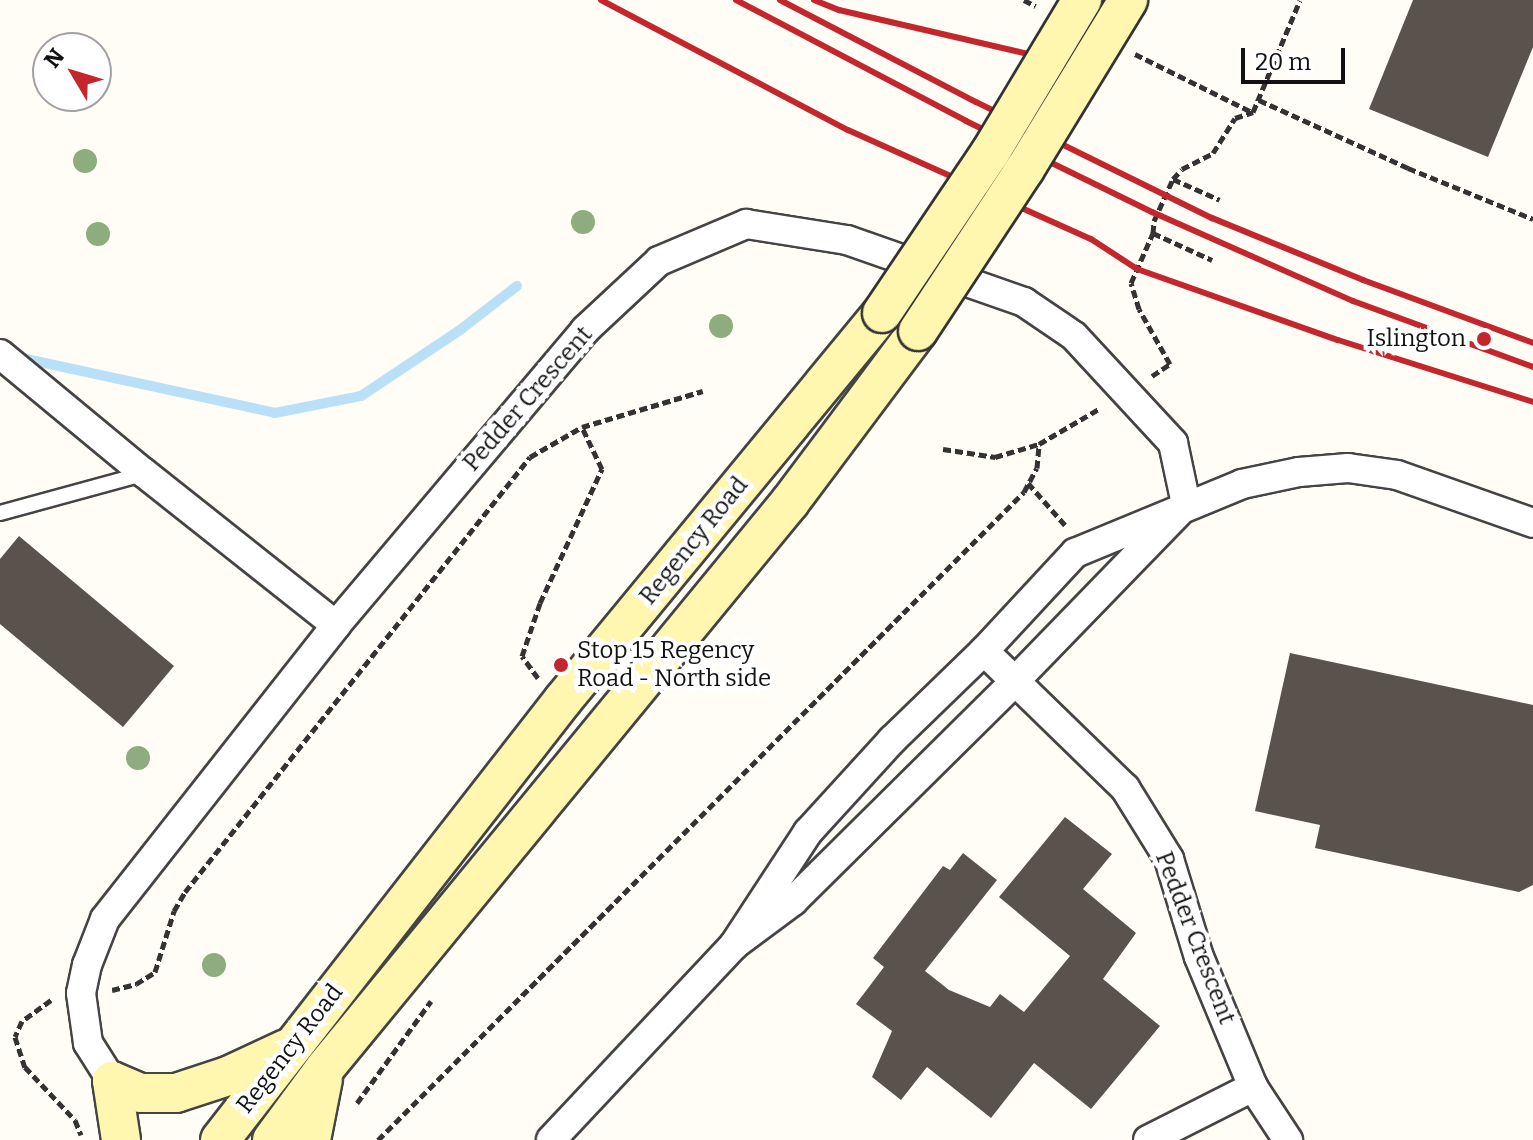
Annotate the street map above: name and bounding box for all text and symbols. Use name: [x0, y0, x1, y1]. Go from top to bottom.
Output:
north arrow: [32, 32, 112, 112]
scale bar: [1245, 32, 1349, 82]
text: N: [38, 43, 70, 73]
text: 20 m: [1255, 48, 1311, 76]
street label: Pedder Crescent: [457, 321, 599, 477]
place label: Islington: [1367, 325, 1466, 353]
marker: Islington: [1473, 328, 1495, 350]
street label: Regency Road: [634, 471, 754, 611]
place label: Stop 15 Regency Road - North side: [577, 637, 771, 693]
marker: Stop 15 Regency Road - North side: [552, 656, 570, 674]
street label: Pedder Crescent: [1149, 848, 1241, 1028]
street label: Regency Road: [231, 979, 349, 1119]

